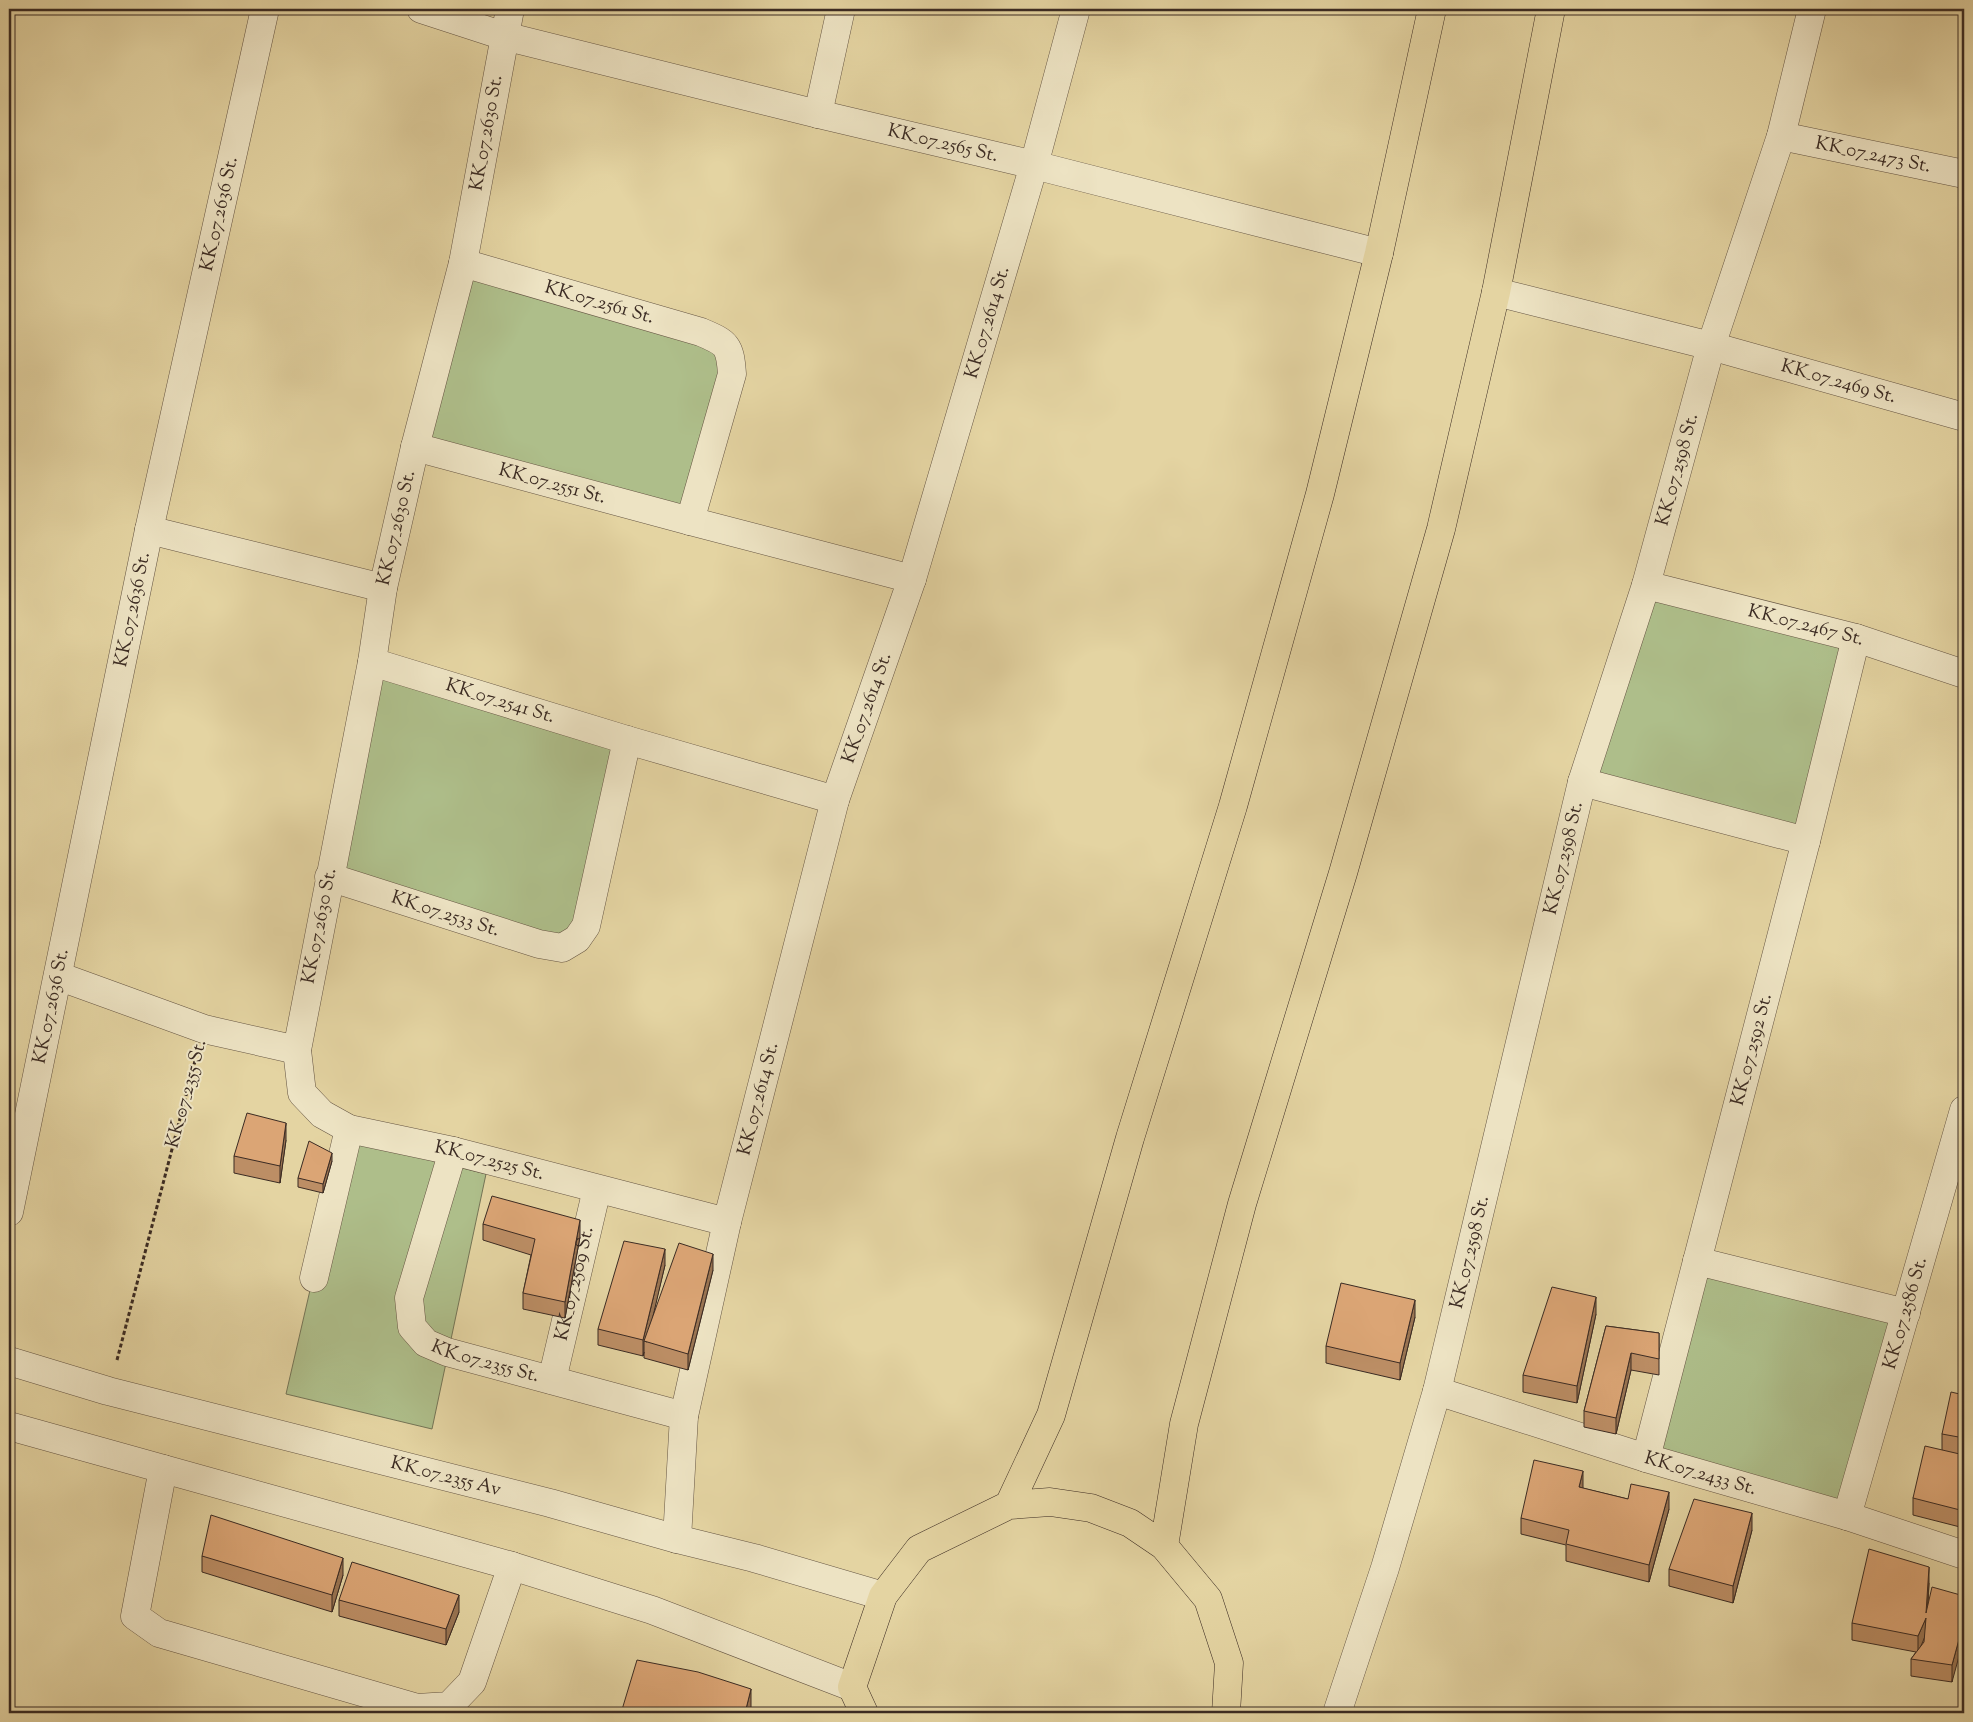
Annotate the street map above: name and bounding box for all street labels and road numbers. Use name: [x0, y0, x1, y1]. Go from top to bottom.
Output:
street label: KK_07_2630 St.: [464, 73, 510, 193]
street label: KK_07_2565 St.: [885, 117, 1001, 170]
street label: KK_07_2473 St.: [1813, 130, 1933, 180]
street label: KK_07_2636 St.: [193, 154, 245, 274]
street label: KK_07_2614 St.: [958, 263, 1017, 382]
street label: KK_07_2561 St.: [541, 274, 657, 331]
street label: KK_07_2469 St.: [1778, 353, 1899, 411]
street label: KK_07_2598 St.: [1649, 410, 1706, 529]
street label: KK_07_2551 St.: [495, 457, 609, 511]
street label: KK_07_2630 St.: [371, 468, 423, 588]
street label: KK_07_2636 St.: [108, 550, 158, 670]
street label: KK_07_2467 St.: [1745, 598, 1868, 653]
street label: KK_07_2614 St.: [835, 649, 899, 767]
street label: KK_07_2541 St.: [442, 672, 558, 731]
street label: KK_07_2598 St.: [1537, 799, 1590, 918]
street label: KK_07_2630 St.: [296, 866, 344, 986]
street label: KK_07_2533 St.: [388, 884, 503, 944]
street label: KK_07_2636 St.: [26, 946, 76, 1066]
street label: KK_07_2592 St.: [1724, 990, 1779, 1109]
street label: KK_07_2355 St.: [160, 1037, 214, 1151]
street label: KK_07_2614 St.: [731, 1039, 786, 1158]
street label: KK_07_2525 St.: [432, 1134, 547, 1188]
street label: KK_07_2598 St.: [1444, 1193, 1497, 1312]
street label: KK_07_2509 St.: [548, 1224, 601, 1343]
street label: KK_07_2586 St.: [1876, 1254, 1934, 1373]
street label: KK_07_2355 St.: [427, 1333, 542, 1390]
street label: KK_07_2433 St.: [1641, 1445, 1760, 1503]
street label: KK_07_2355 Av: [388, 1450, 504, 1504]

